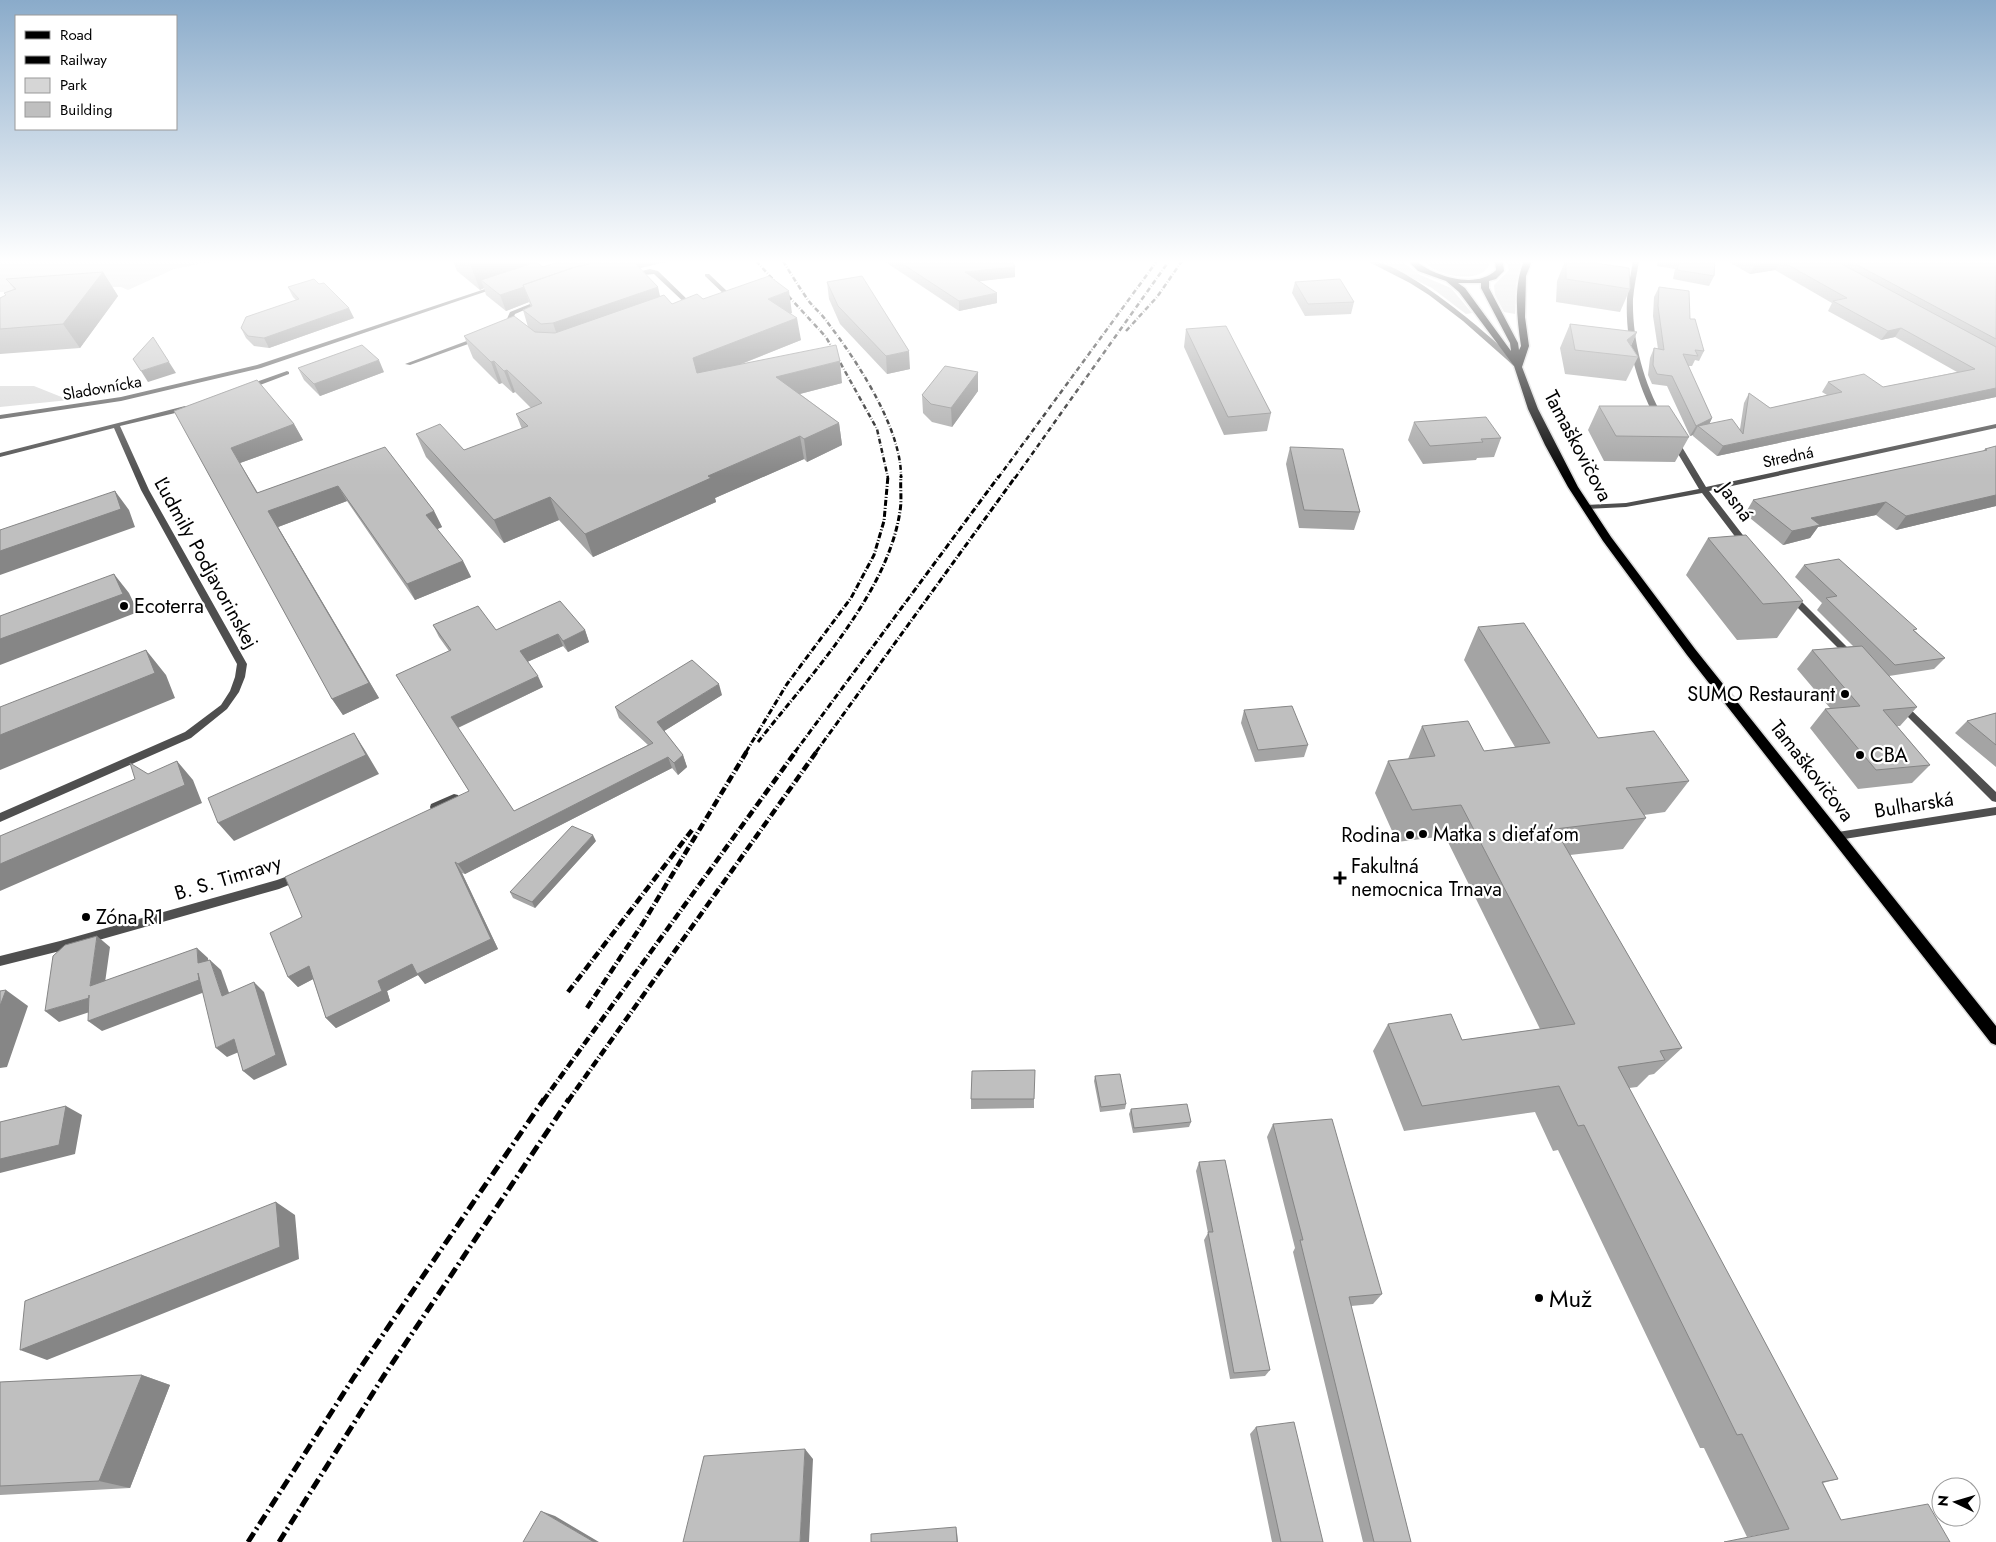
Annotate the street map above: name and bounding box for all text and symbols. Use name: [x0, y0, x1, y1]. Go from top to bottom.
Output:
legend: [15, 15, 178, 130]
text: Road: [60, 24, 92, 46]
text: Railway: [60, 49, 107, 71]
text: Park: [60, 74, 87, 96]
text: Building: [60, 99, 112, 121]
street label: Sladovnícka: [61, 370, 143, 406]
street label: Tamaškovičova: [1537, 385, 1619, 507]
street label: Stredná: [1760, 440, 1816, 474]
street label: Ľudmily Podjavorinskej: [147, 472, 265, 654]
street label: Jasná: [1710, 474, 1760, 528]
place label: Ecoterra: [134, 592, 204, 621]
marker: Ecoterra: [118, 600, 130, 612]
place label: SUMO Restaurant: [1687, 680, 1835, 709]
marker: SUMO Restaurant: [1839, 688, 1851, 700]
street label: Tamaškovičova: [1763, 714, 1861, 828]
place label: CBA: [1870, 741, 1909, 770]
marker: CBA: [1854, 749, 1866, 761]
street label: Bulharská: [1872, 784, 1956, 826]
place label: Matka s dieťaťom: [1433, 820, 1579, 849]
place label: Rodina: [1341, 821, 1400, 850]
marker: Matka s dieťaťom: [1417, 828, 1429, 840]
marker: Rodina: [1404, 829, 1416, 841]
street label: B. S. Timravy: [171, 848, 285, 908]
place label: Fakultná nemocnica Trnava: [1351, 852, 1502, 904]
marker: Fakultná nemocnica Trnava: [1333, 871, 1347, 885]
place label: Zóna R1: [96, 903, 164, 932]
marker: Zóna R1: [80, 911, 92, 923]
place label: Muž: [1549, 1281, 1592, 1316]
marker: Muž: [1533, 1292, 1545, 1304]
north arrow: [1931, 1477, 1981, 1527]
text: N: [1933, 1494, 1953, 1507]

